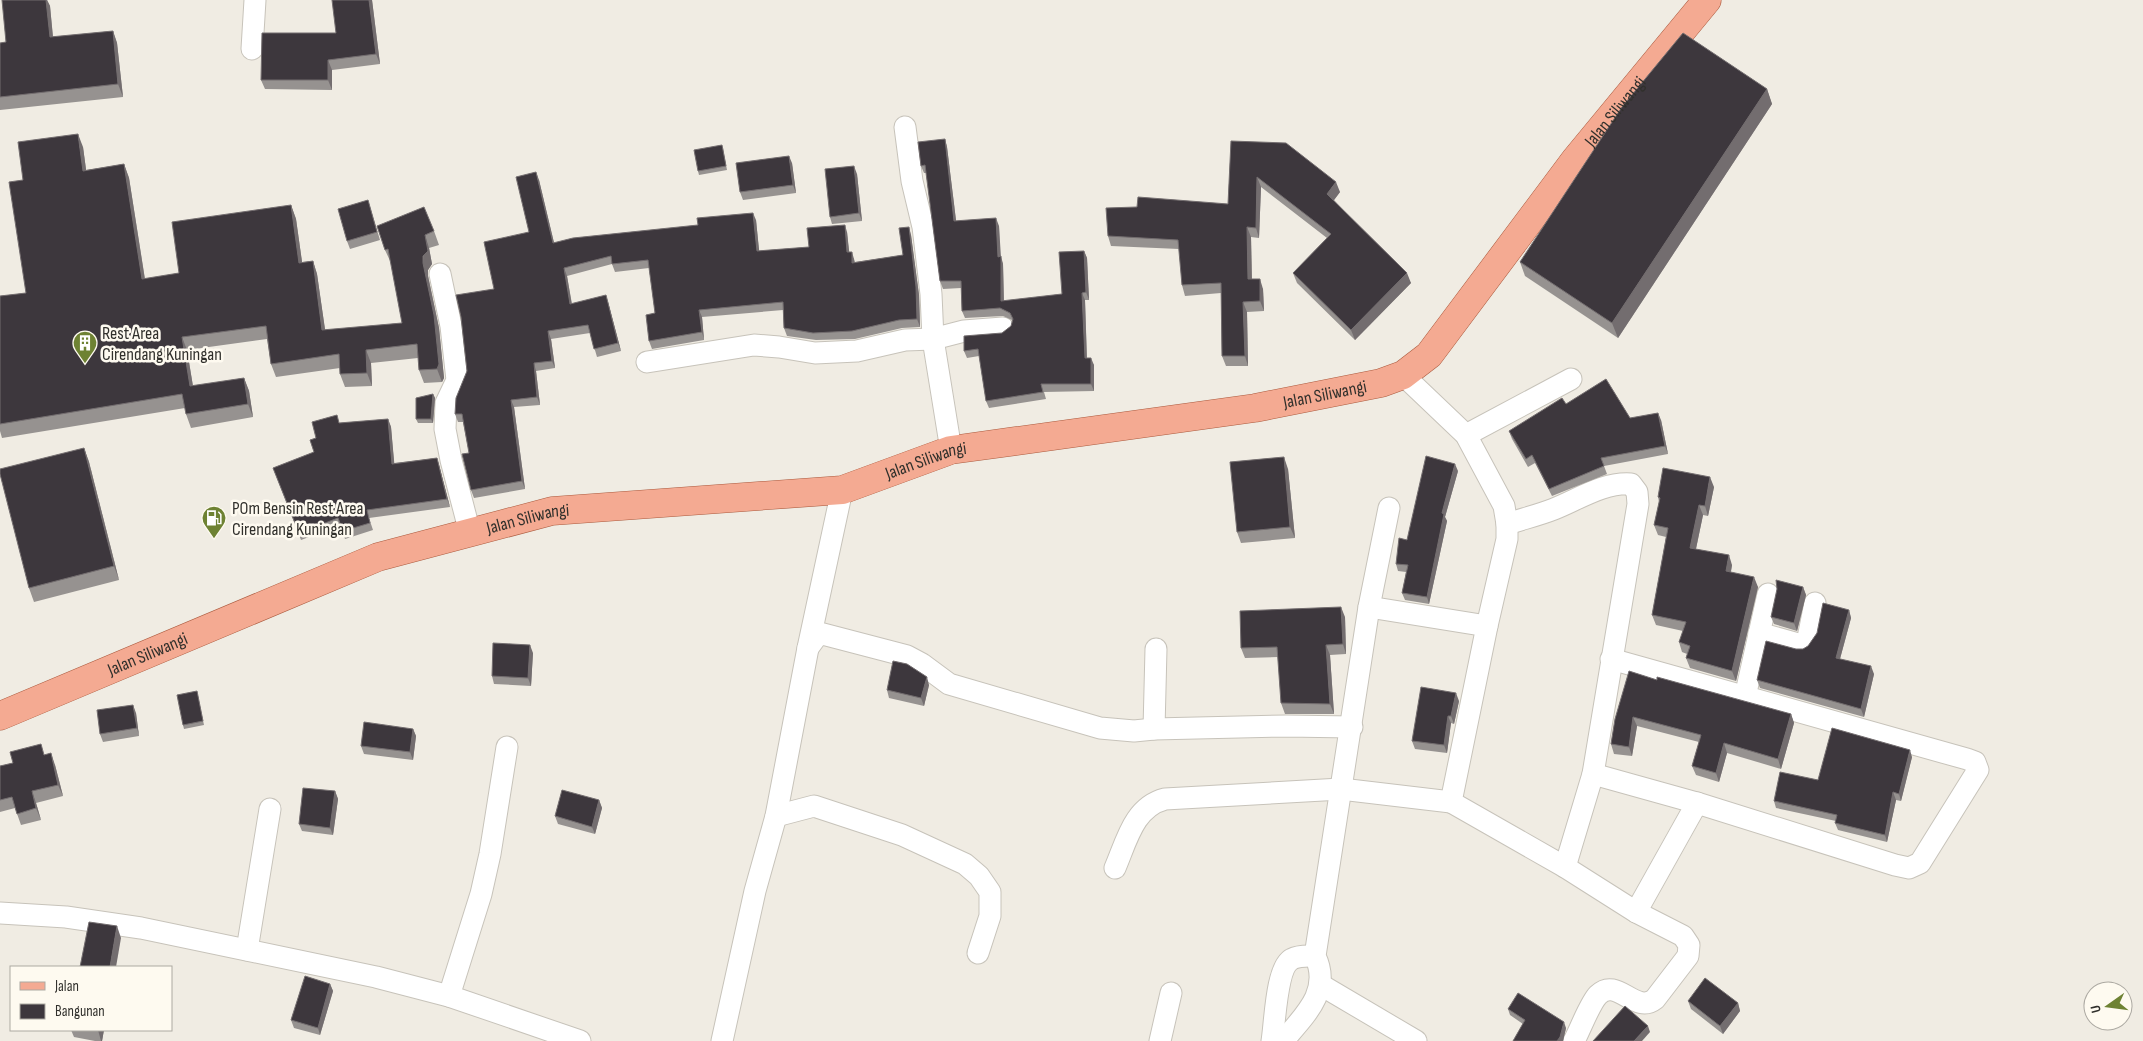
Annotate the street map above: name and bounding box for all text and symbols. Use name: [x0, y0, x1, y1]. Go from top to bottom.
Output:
street label: Jalan Siliwangi: [1579, 72, 1650, 152]
place label: Rest Area Cirendang Kuningan: [102, 323, 222, 365]
building icon: Rest Area Cirendang Kuningan: [72, 330, 98, 364]
street label: Jalan Siliwangi: [1280, 376, 1368, 413]
street label: Jalan Siliwangi: [881, 437, 968, 484]
place label: POm Bensin Rest Area Cirendang Kuningan: [232, 498, 364, 540]
street label: Jalan Siliwangi: [483, 499, 570, 539]
fuel station icon: POm Bensin Rest Area Cirendang Kuningan: [201, 505, 227, 539]
street label: Jalan Siliwangi: [103, 628, 191, 680]
legend: [10, 966, 172, 1031]
text: Jalan: [54, 977, 79, 996]
north arrow: [2083, 981, 2133, 1031]
text: Bangunan: [55, 1002, 105, 1021]
text: U: [2087, 1003, 2105, 1015]

